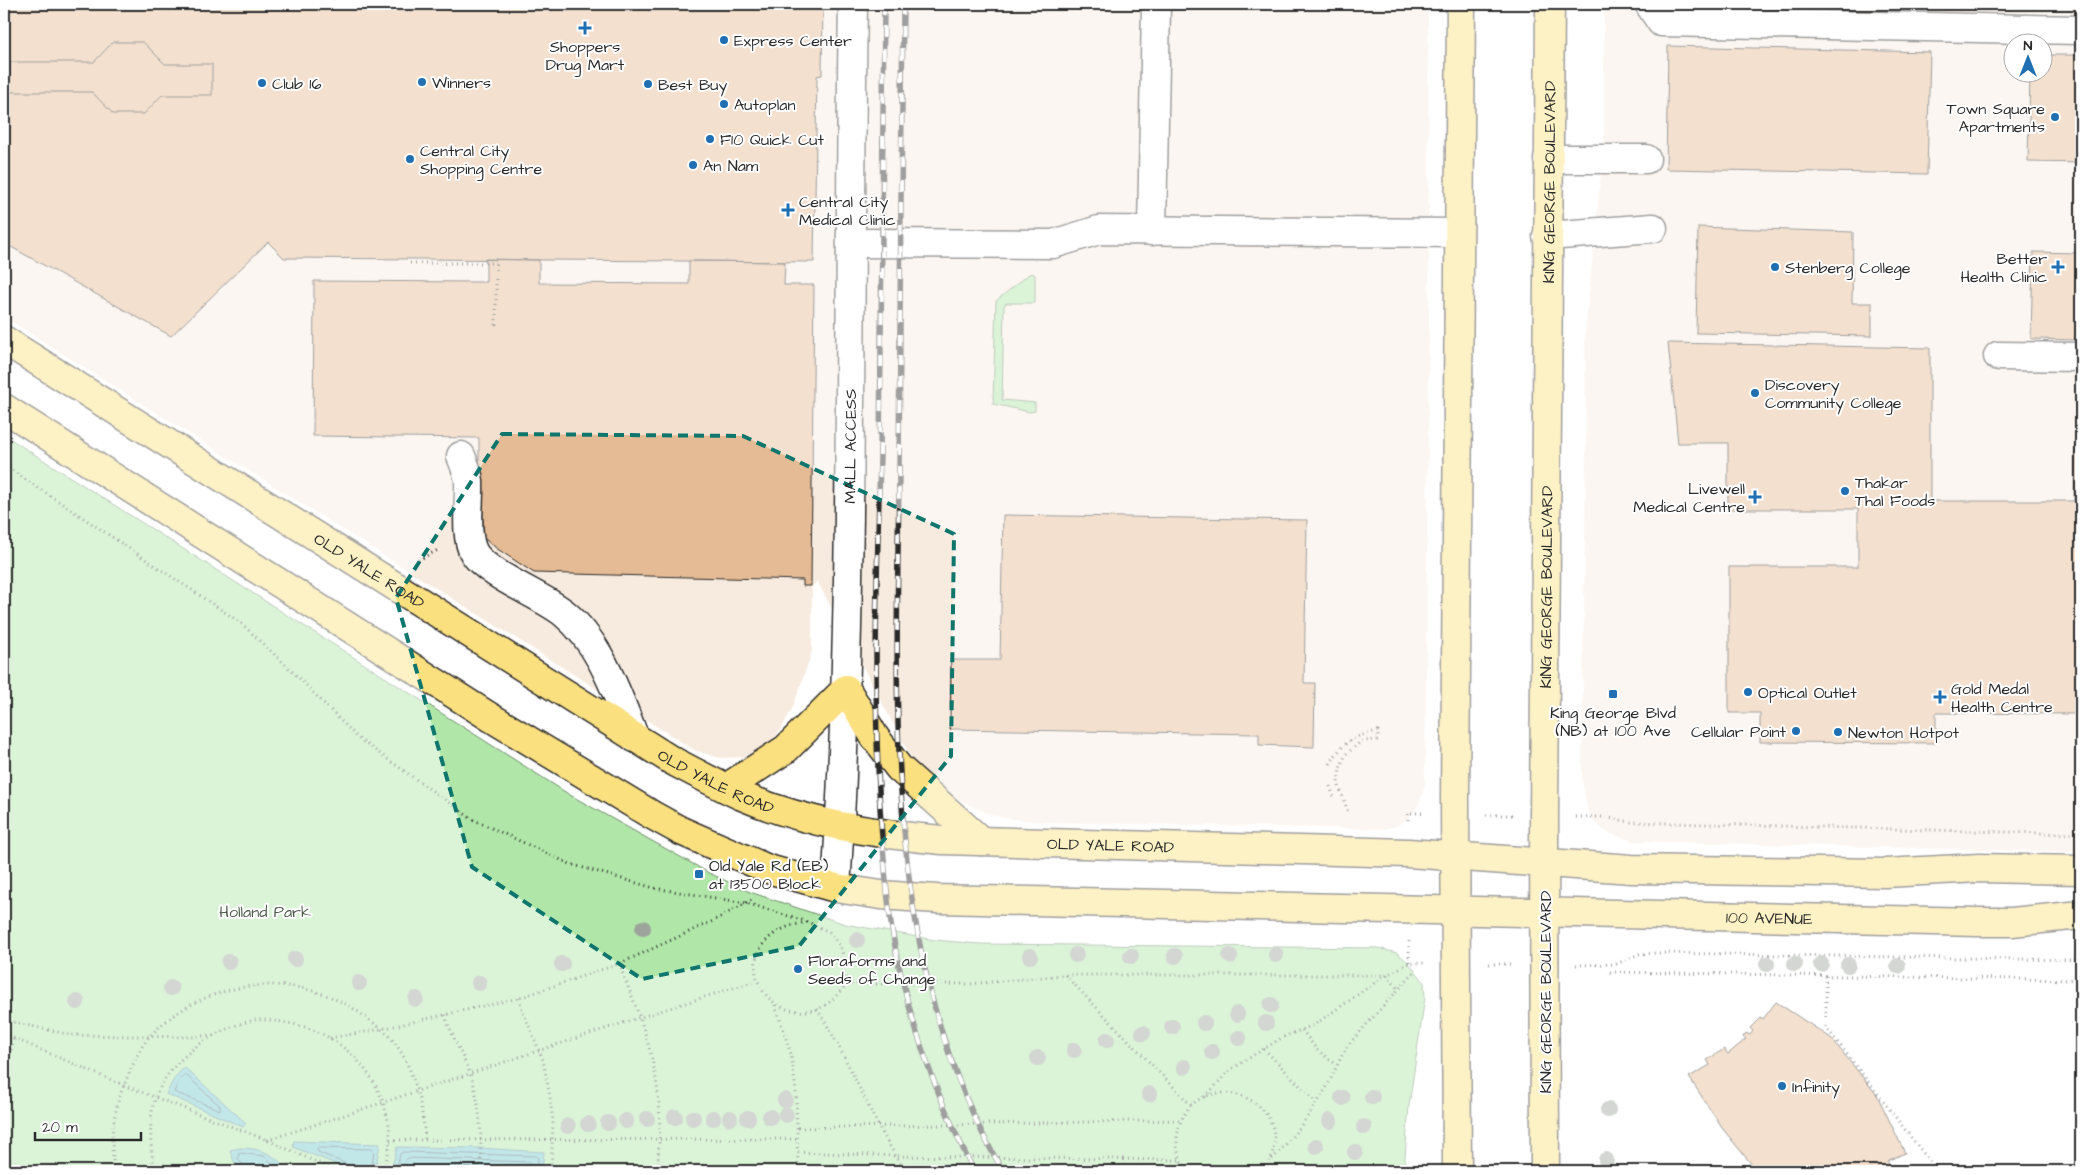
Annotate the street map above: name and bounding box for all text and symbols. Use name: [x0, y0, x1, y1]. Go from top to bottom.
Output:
marker: Shoppers Drug Mart: [579, 22, 591, 34]
place label: Express Center: [734, 30, 852, 52]
north arrow: [2002, 32, 2052, 82]
marker: Express Center: [718, 34, 730, 46]
place label: Shoppers Drug Mart: [546, 36, 625, 77]
text: N: [2024, 36, 2033, 56]
place label: Winners: [432, 72, 491, 94]
place label: Club 16: [272, 73, 321, 95]
place label: Best Buy: [658, 74, 727, 97]
marker: Winners: [416, 76, 428, 88]
marker: Club 16: [256, 77, 268, 89]
marker: Best Buy: [642, 78, 654, 90]
street label: KING GEORGE BOULEVARD: [1538, 80, 1561, 284]
place label: Autoplan: [734, 94, 795, 116]
marker: Autoplan: [718, 98, 730, 110]
place label: Town Square Apartments: [1946, 98, 2045, 138]
marker: Town Square Apartments: [2049, 111, 2061, 123]
place label: F10 Quick Cut: [720, 129, 824, 151]
marker: F10 Quick Cut: [704, 133, 716, 145]
place label: Central City Shopping Centre: [420, 140, 542, 181]
marker: Central City Shopping Centre: [404, 153, 416, 165]
place label: An Nam: [703, 155, 759, 177]
marker: An Nam: [687, 159, 699, 171]
place label: Central City Medical Clinic: [799, 191, 896, 231]
marker: Central City Medical Clinic: [781, 203, 795, 217]
place label: Better Health Clinic: [1960, 248, 2047, 288]
place label: Stenberg College: [1785, 257, 1911, 280]
marker: Better Health Clinic: [2051, 260, 2065, 274]
marker: Stenberg College: [1769, 261, 1781, 273]
place label: Discovery Community College: [1765, 374, 1902, 415]
marker: Discovery Community College: [1749, 387, 1761, 399]
street label: MALL ACCESS: [839, 389, 862, 504]
place label: Thakar Thal Foods: [1855, 472, 1935, 512]
place label: Livewell Medical Centre: [1633, 478, 1745, 518]
street label: KING GEORGE BOULEVARD: [1535, 485, 1558, 689]
marker: Thakar Thal Foods: [1839, 485, 1851, 497]
marker: Livewell Medical Centre: [1749, 491, 1761, 503]
street label: OLD YALE ROAD: [309, 528, 429, 614]
place label: Gold Medal Health Centre: [1951, 678, 2053, 718]
place label: Optical Outlet: [1758, 682, 1857, 704]
marker: Optical Outlet: [1742, 686, 1754, 698]
marker: King George Blvd (NB) at 100 Ave: [1607, 688, 1619, 700]
marker: Gold Medal Health Centre: [1933, 690, 1947, 704]
place label: King George Blvd (NB) at 100 Ave: [1550, 702, 1676, 742]
place label: Cellular Point: [1691, 721, 1787, 743]
place label: Newton Hotpot: [1848, 722, 1960, 744]
marker: Cellular Point: [1790, 725, 1802, 737]
marker: Newton Hotpot: [1832, 726, 1844, 738]
street label: OLD YALE ROAD: [653, 744, 777, 819]
street label: OLD YALE ROAD: [1047, 833, 1174, 858]
place label: Old Yale Rd (EB) at 13500 Block: [709, 855, 829, 895]
marker: Old Yale Rd (EB) at 13500 Block: [693, 868, 705, 880]
street label: KING GEORGE BOULEVARD: [1535, 891, 1557, 1093]
park label: Holland Park: [219, 901, 311, 923]
street label: 100 AVENUE: [1726, 906, 1813, 930]
place label: Floraforms and Seeds of Change: [808, 950, 936, 991]
marker: Floraforms and Seeds of Change: [792, 963, 804, 975]
place label: Infinity: [1792, 1076, 1840, 1099]
marker: Infinity: [1776, 1080, 1788, 1092]
scale bar: [35, 1110, 141, 1142]
text: 20 m: [42, 1117, 78, 1138]

